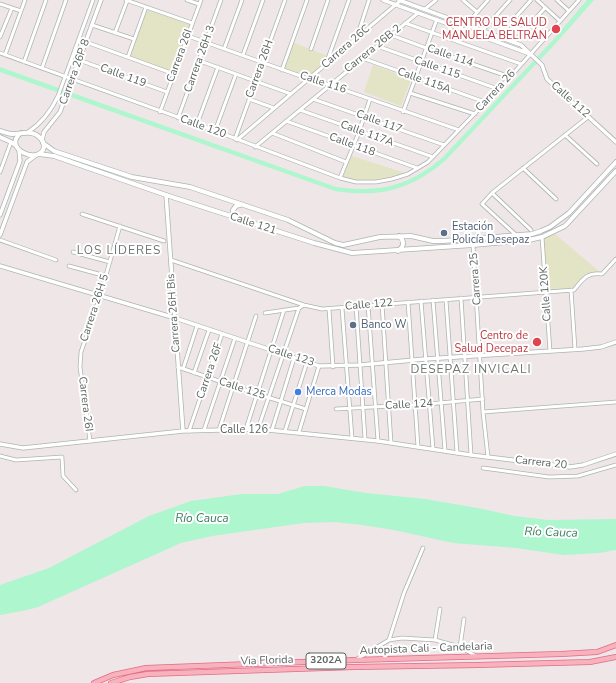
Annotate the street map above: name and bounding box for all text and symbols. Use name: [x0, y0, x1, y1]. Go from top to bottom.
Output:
place label: CENTRO DE SALUD MANUELA BELTRÁN: [442, 16, 547, 42]
street label: Carrera 26C: [319, 22, 373, 72]
street label: Carrera 26B 2: [342, 22, 404, 76]
marker: CENTRO DE SALUD MANUELA BELTRÁN: [550, 23, 562, 35]
street label: Carrera 26H 3: [182, 24, 218, 94]
street label: Carrera 26I: [164, 28, 196, 84]
street label: Carrera 26P 8: [57, 37, 93, 107]
street label: Carrera 26H: [243, 38, 277, 100]
street label: Calle 114: [425, 42, 475, 70]
street label: Calle 115: [412, 54, 462, 82]
street label: Calle 119: [98, 62, 148, 90]
street label: Calle 115A: [395, 65, 453, 97]
street label: Carrera 26: [473, 67, 519, 115]
street label: Calle 116: [298, 69, 348, 97]
street label: Calle 112: [548, 79, 592, 121]
street label: Calle 117: [354, 108, 404, 136]
street label: Calle 120: [178, 113, 228, 141]
street label: Calle 117A: [338, 118, 396, 150]
street label: Calle 118: [327, 131, 377, 159]
street label: Calle 121: [228, 210, 278, 238]
place label: Estación Policía Desepaz: [452, 220, 529, 246]
marker: Estación Policía Desepaz: [439, 228, 449, 238]
district label: LOS LÍDERES: [77, 244, 161, 258]
street label: Carrera 25: [468, 252, 484, 306]
street label: Calle 120K: [538, 266, 554, 322]
street label: Carrera 26H 5: [78, 273, 112, 343]
street label: Carrera 26H Bis: [165, 273, 183, 353]
street label: Calle 122: [345, 296, 393, 314]
place label: Banco W: [361, 318, 407, 332]
marker: Banco W: [348, 320, 358, 330]
place label: Centro de Salud Decepaz: [455, 329, 528, 355]
marker: Centro de Salud Decepaz: [531, 336, 543, 348]
street label: Carrera 26F: [194, 341, 226, 401]
street label: Calle 123: [266, 342, 316, 370]
district label: DESEPAZ INVICALI: [410, 363, 532, 377]
street label: Calle 125: [217, 375, 267, 403]
street label: Carrera 26I: [75, 376, 95, 432]
place label: Merca Modas: [306, 385, 372, 399]
marker: Merca Modas: [293, 387, 303, 397]
street label: Calle 124: [385, 397, 433, 413]
street label: Calle 126: [220, 423, 268, 437]
street label: Carrera 20: [514, 454, 568, 472]
water label: Río Cauca: [175, 512, 229, 526]
water label: Río Cauca: [524, 525, 578, 541]
street label: Autopista Cali - Candelaria: [359, 640, 493, 658]
street label: Via Florida: [240, 653, 294, 669]
road number: 3202A: [306, 653, 346, 669]

